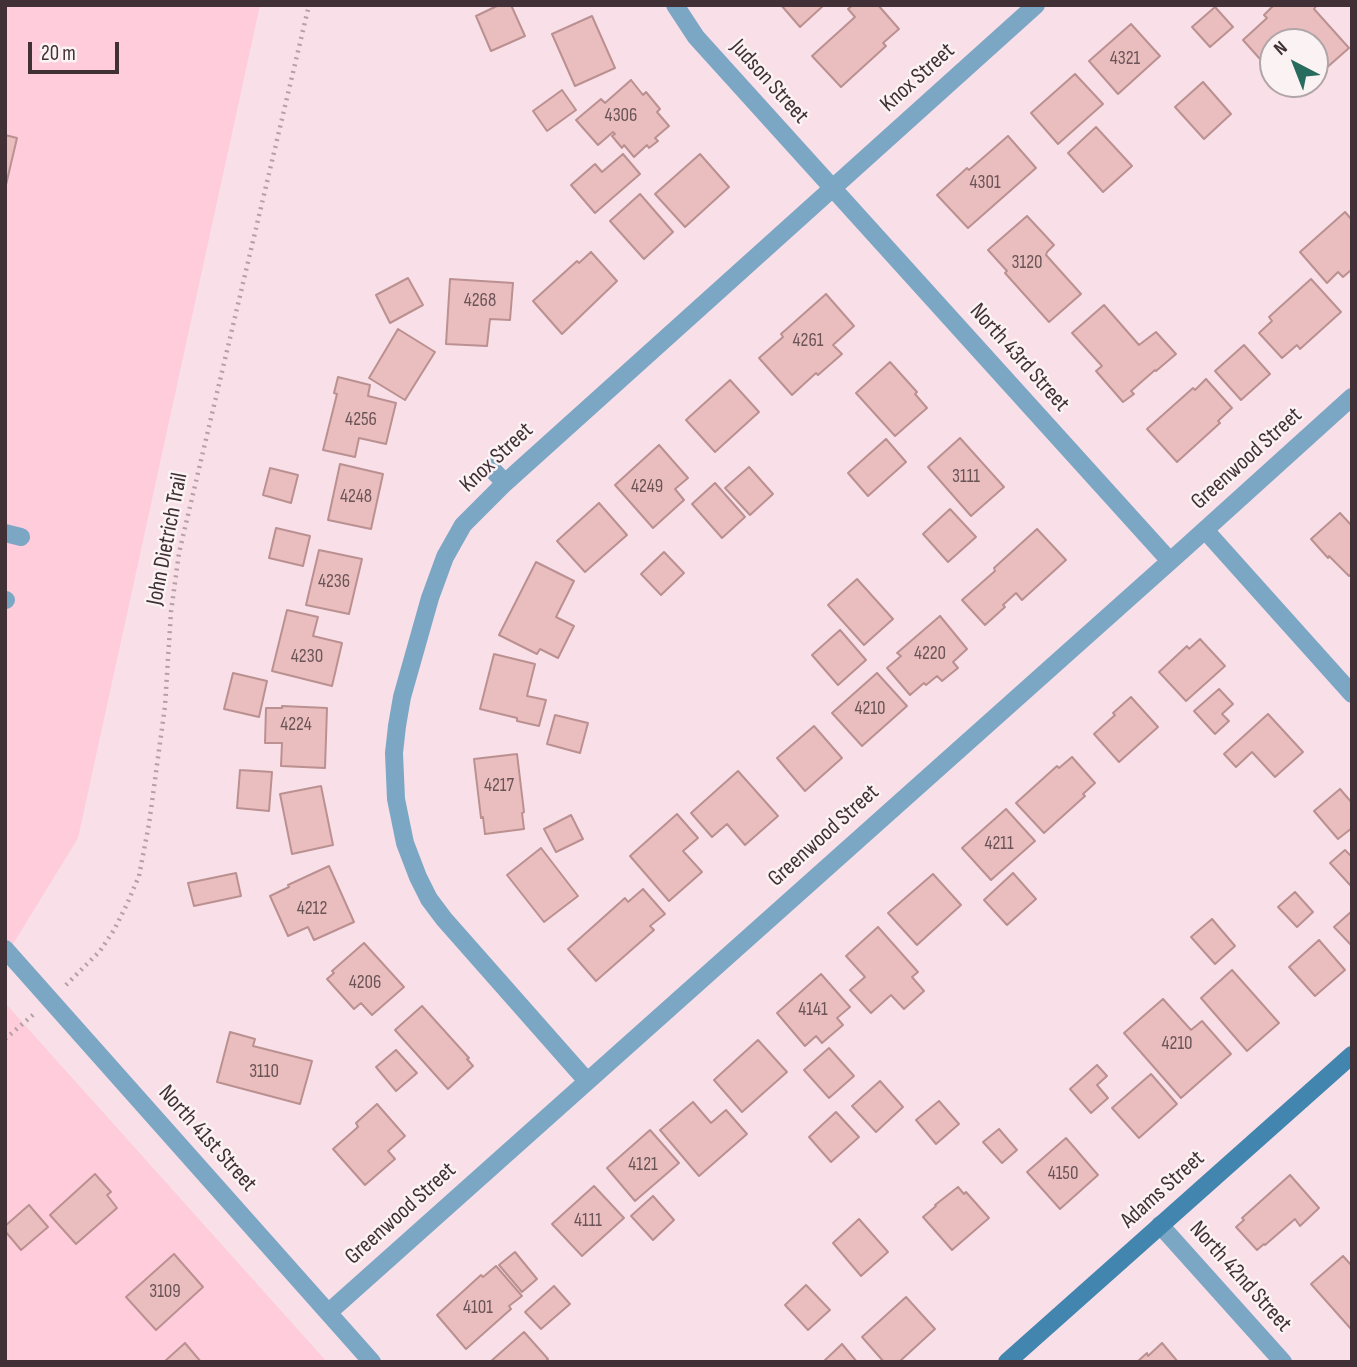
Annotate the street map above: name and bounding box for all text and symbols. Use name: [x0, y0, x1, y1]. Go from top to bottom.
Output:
scale bar: [32, 28, 122, 72]
north arrow: [1259, 28, 1329, 98]
street label: Judson Street: [724, 34, 814, 130]
text: N: [1269, 37, 1292, 60]
street label: Knox Street: [875, 38, 961, 118]
text: 20 m: [41, 41, 76, 66]
house number: 4321: [1110, 48, 1140, 70]
house number: 4306: [605, 105, 637, 127]
house number: 4301: [969, 172, 1001, 194]
house number: 3120: [1011, 252, 1043, 274]
house number: 4268: [464, 290, 496, 312]
street label: North 43rd Street: [963, 298, 1075, 418]
house number: 4261: [793, 330, 823, 352]
street label: Greenwood Street: [1186, 402, 1308, 516]
house number: 4256: [345, 409, 377, 431]
street label: Knox Street: [455, 417, 539, 499]
house number: 3111: [952, 466, 980, 488]
street label: John Dietrich Trail: [142, 470, 194, 608]
house number: 4249: [631, 476, 663, 498]
house number: 4248: [340, 486, 372, 508]
house number: 4236: [318, 571, 350, 593]
house number: 4220: [914, 643, 946, 665]
house number: 4230: [291, 646, 323, 668]
house number: 4210: [854, 698, 886, 720]
house number: 4224: [280, 714, 312, 736]
house number: 4217: [484, 775, 514, 797]
street label: Greenwood Street: [763, 779, 885, 893]
house number: 4211: [984, 833, 1014, 855]
house number: 4212: [297, 898, 327, 920]
house number: 4206: [349, 972, 381, 994]
house number: 4141: [798, 999, 828, 1021]
house number: 4210: [1161, 1033, 1193, 1055]
house number: 3110: [249, 1061, 279, 1083]
street label: North 41st Street: [152, 1080, 262, 1198]
street label: Adams Street: [1115, 1145, 1211, 1235]
house number: 4121: [628, 1154, 658, 1176]
street label: Greenwood Street: [340, 1157, 462, 1271]
house number: 4150: [1048, 1163, 1078, 1185]
house number: 4111: [574, 1210, 602, 1232]
street label: North 42nd Street: [1183, 1216, 1297, 1338]
house number: 3109: [149, 1281, 181, 1303]
house number: 4101: [463, 1297, 493, 1319]

